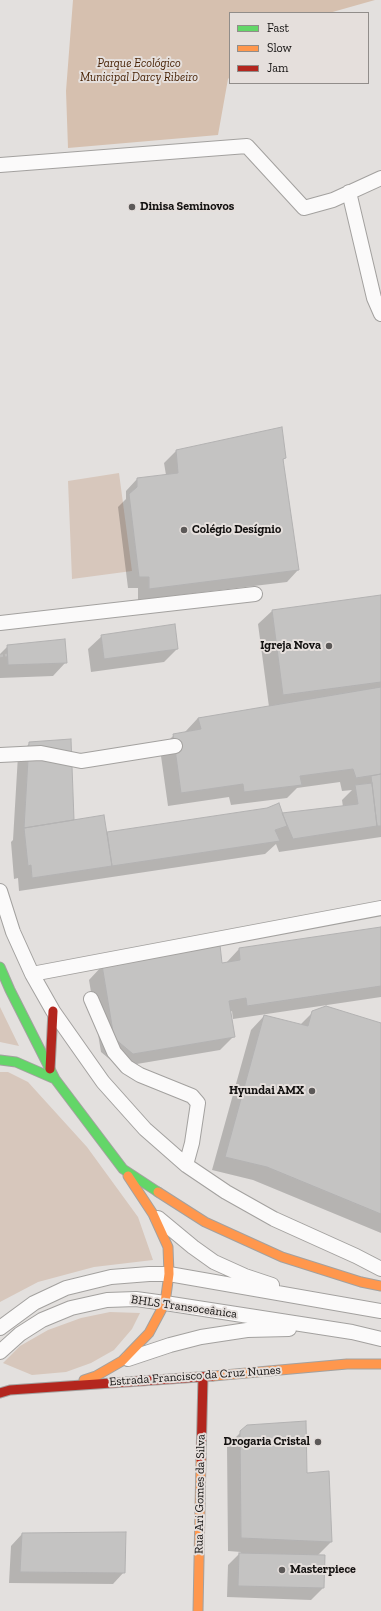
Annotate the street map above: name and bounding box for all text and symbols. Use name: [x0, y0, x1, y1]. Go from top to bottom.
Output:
legend: [229, 12, 369, 84]
text: Fast: [267, 21, 289, 35]
text: Slow: [267, 41, 292, 55]
park label: Parque Ecológico Municipal Darcy Ribeiro: [80, 57, 198, 85]
text: Jam: [267, 61, 288, 75]
place label: Dinisa Seminovos: [140, 200, 234, 214]
marker: Dinisa Seminovos: [127, 202, 137, 212]
place label: Colégio Desígnio: [192, 523, 281, 537]
marker: Colégio Desígnio: [179, 525, 189, 535]
place label: Igreja Nova: [260, 639, 321, 653]
marker: Igreja Nova: [324, 641, 334, 651]
place label: Hyundai AMX: [229, 1084, 304, 1098]
marker: Hyundai AMX: [307, 1086, 317, 1096]
street label: BHLS Transoceânica: [130, 1292, 238, 1322]
street label: Estrada Francisco da Cruz Nunes: [109, 1363, 281, 1389]
street label: Rua Ari Gomes da Silva: [192, 1434, 208, 1554]
place label: Drogaria Cristal: [224, 1435, 310, 1449]
marker: Drogaria Cristal: [313, 1437, 323, 1447]
place label: Masterpiece: [290, 1563, 356, 1577]
marker: Masterpiece: [277, 1565, 287, 1575]

